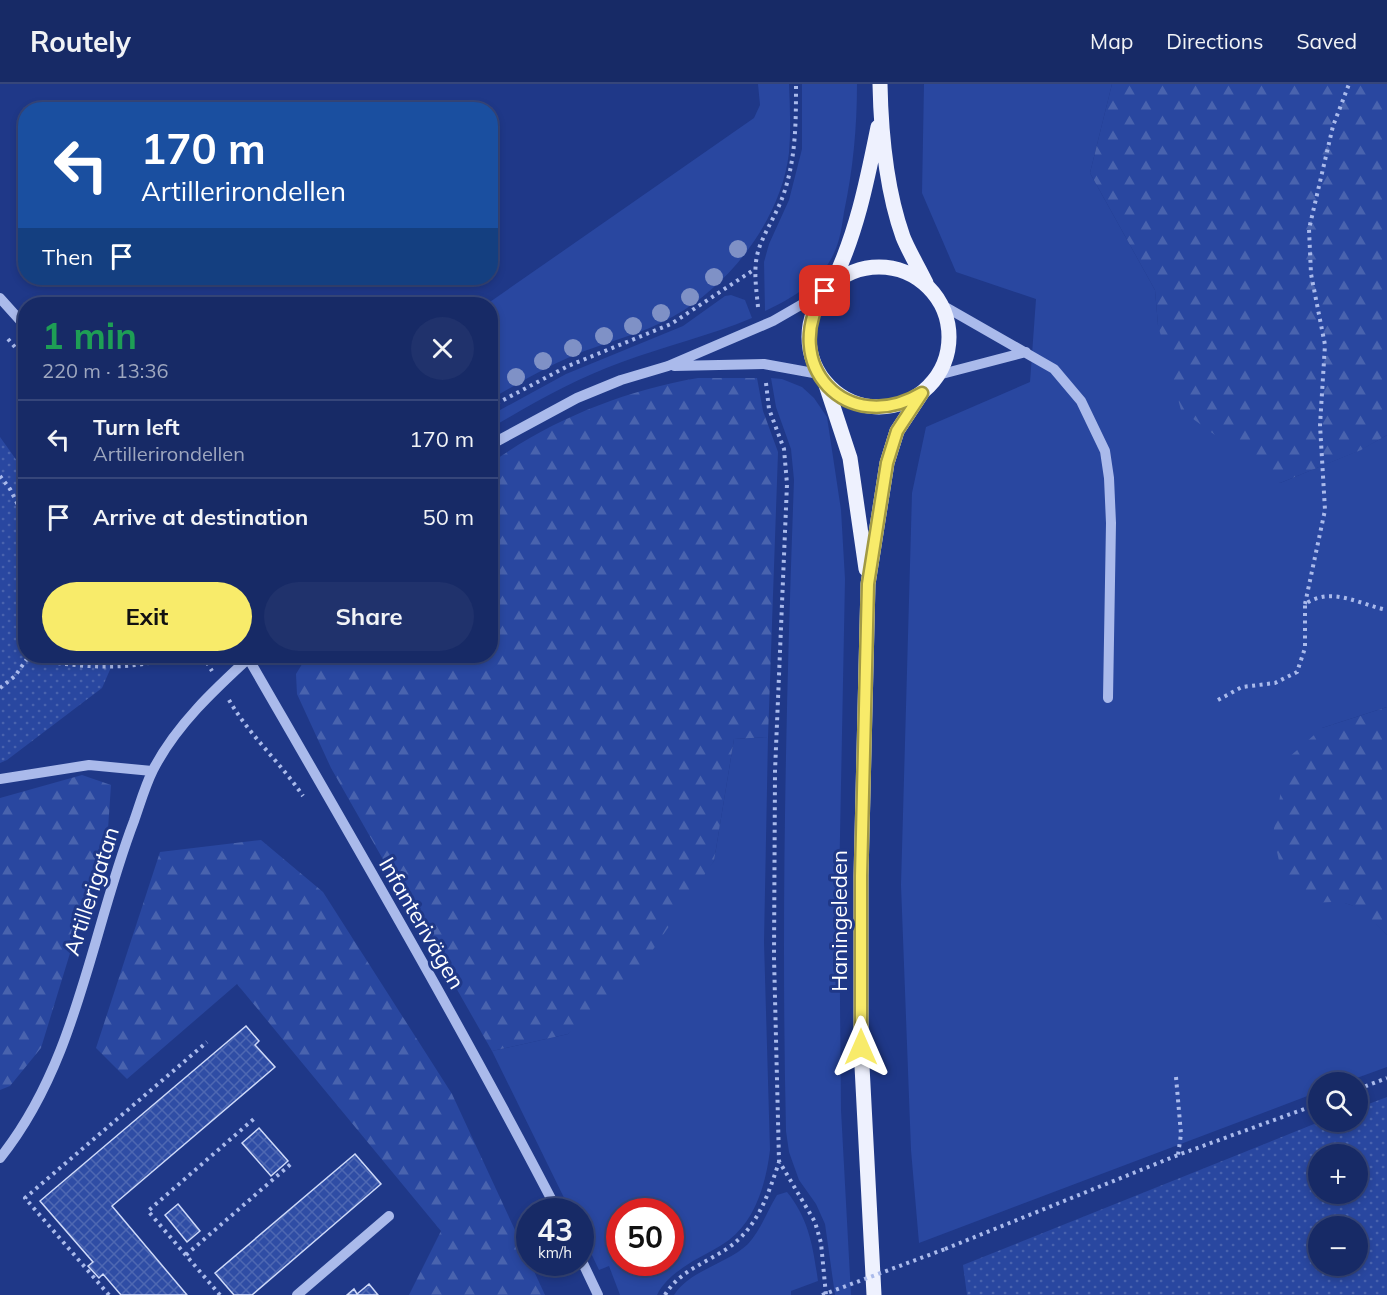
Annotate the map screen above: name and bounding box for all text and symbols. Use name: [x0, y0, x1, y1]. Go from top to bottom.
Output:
text: Routely: [30, 24, 131, 59]
text: Map: [1090, 28, 1133, 54]
text: Directions: [1166, 28, 1263, 54]
text: Saved: [1296, 28, 1357, 54]
text: 170 m: [141, 122, 266, 175]
icon: left: [42, 126, 120, 204]
text: Artillerirondellen: [141, 174, 346, 208]
icon: arrive: [105, 240, 138, 273]
text: Then: [42, 243, 93, 271]
pin: [799, 265, 850, 316]
icon: arrive: [808, 274, 841, 307]
text: 1 min: [42, 313, 137, 358]
button: close: [411, 317, 474, 380]
text: 220 m · 13:36: [42, 358, 168, 383]
text: Turn left: [93, 413, 180, 441]
icon: left: [42, 423, 75, 456]
text: 170 m: [409, 425, 474, 453]
text: Artillerirondellen: [93, 441, 245, 466]
icon: arrive: [42, 501, 75, 534]
text: Arrive at destination: [93, 503, 308, 531]
text: 50 m: [423, 503, 474, 531]
button: Exit: [42, 582, 252, 651]
button: Share: [264, 582, 474, 651]
street label: Artillerigatan: [57, 823, 125, 959]
street label: Haningeleden: [825, 850, 853, 992]
street label: Infanterivägen: [373, 852, 471, 994]
position arrow: [829, 1015, 893, 1079]
map controls: [1308, 1072, 1368, 1276]
button: search: [1308, 1072, 1368, 1132]
button: +: [1308, 1144, 1368, 1204]
speed limit sign: 50: [606, 1198, 684, 1276]
text: 43: [537, 1211, 573, 1249]
button: −: [1308, 1216, 1368, 1276]
text: km/h: [538, 1243, 572, 1262]

